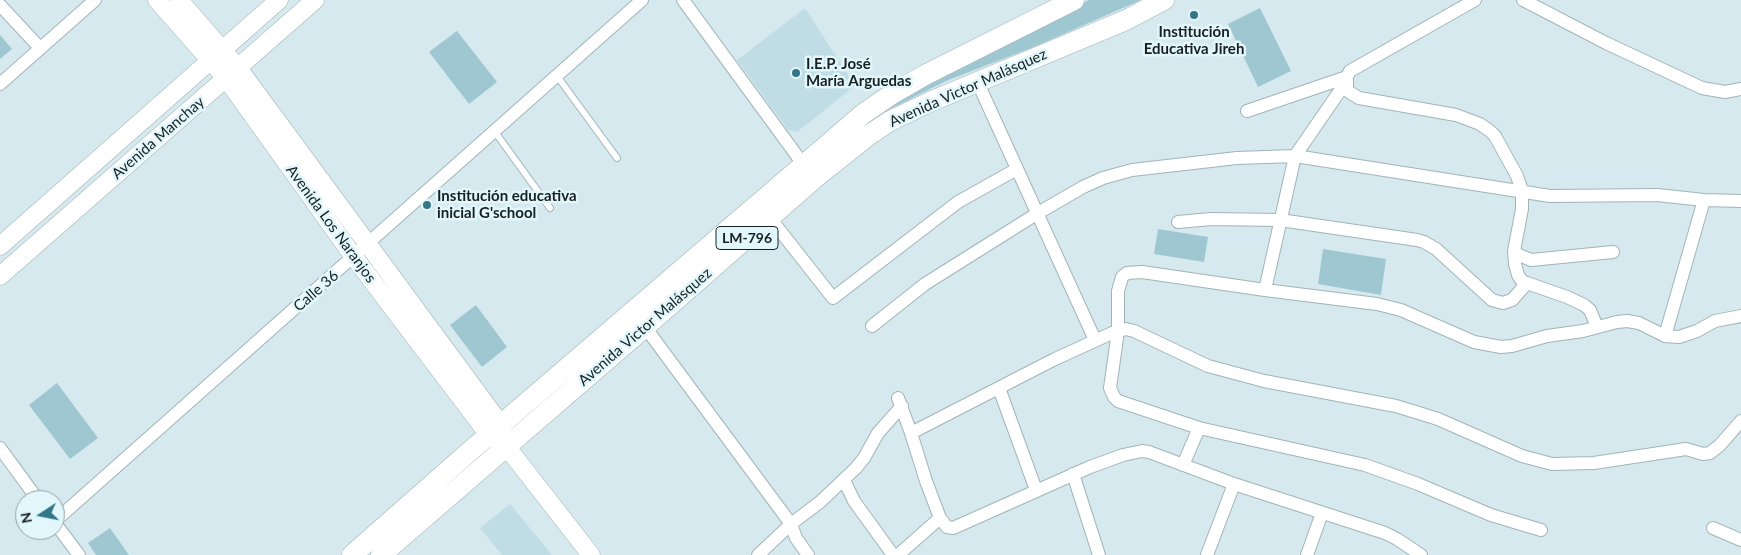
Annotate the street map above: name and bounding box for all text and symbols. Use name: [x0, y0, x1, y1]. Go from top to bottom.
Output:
marker: Institución Educativa Jireh: [1188, 9, 1200, 21]
place label: Institución Educativa Jireh: [1144, 23, 1244, 58]
street label: Avenida Victor Malásquez: [886, 45, 1050, 131]
place label: I.E.P. José María Arguedas: [806, 55, 911, 90]
marker: I.E.P. José María Arguedas: [790, 67, 802, 79]
street label: Avenida Manchay: [108, 93, 208, 183]
street label: Avenida Los Naranjos: [282, 162, 380, 286]
place label: Institución educativa inicial G'school: [437, 187, 577, 222]
marker: Institución educativa inicial G'school: [421, 199, 433, 211]
road number: LM-796: [716, 227, 778, 250]
street label: Avenida Victor Malásquez: [575, 264, 715, 390]
street label: Calle 36: [290, 267, 342, 315]
north arrow: [15, 490, 65, 540]
text: N: [16, 511, 35, 525]

